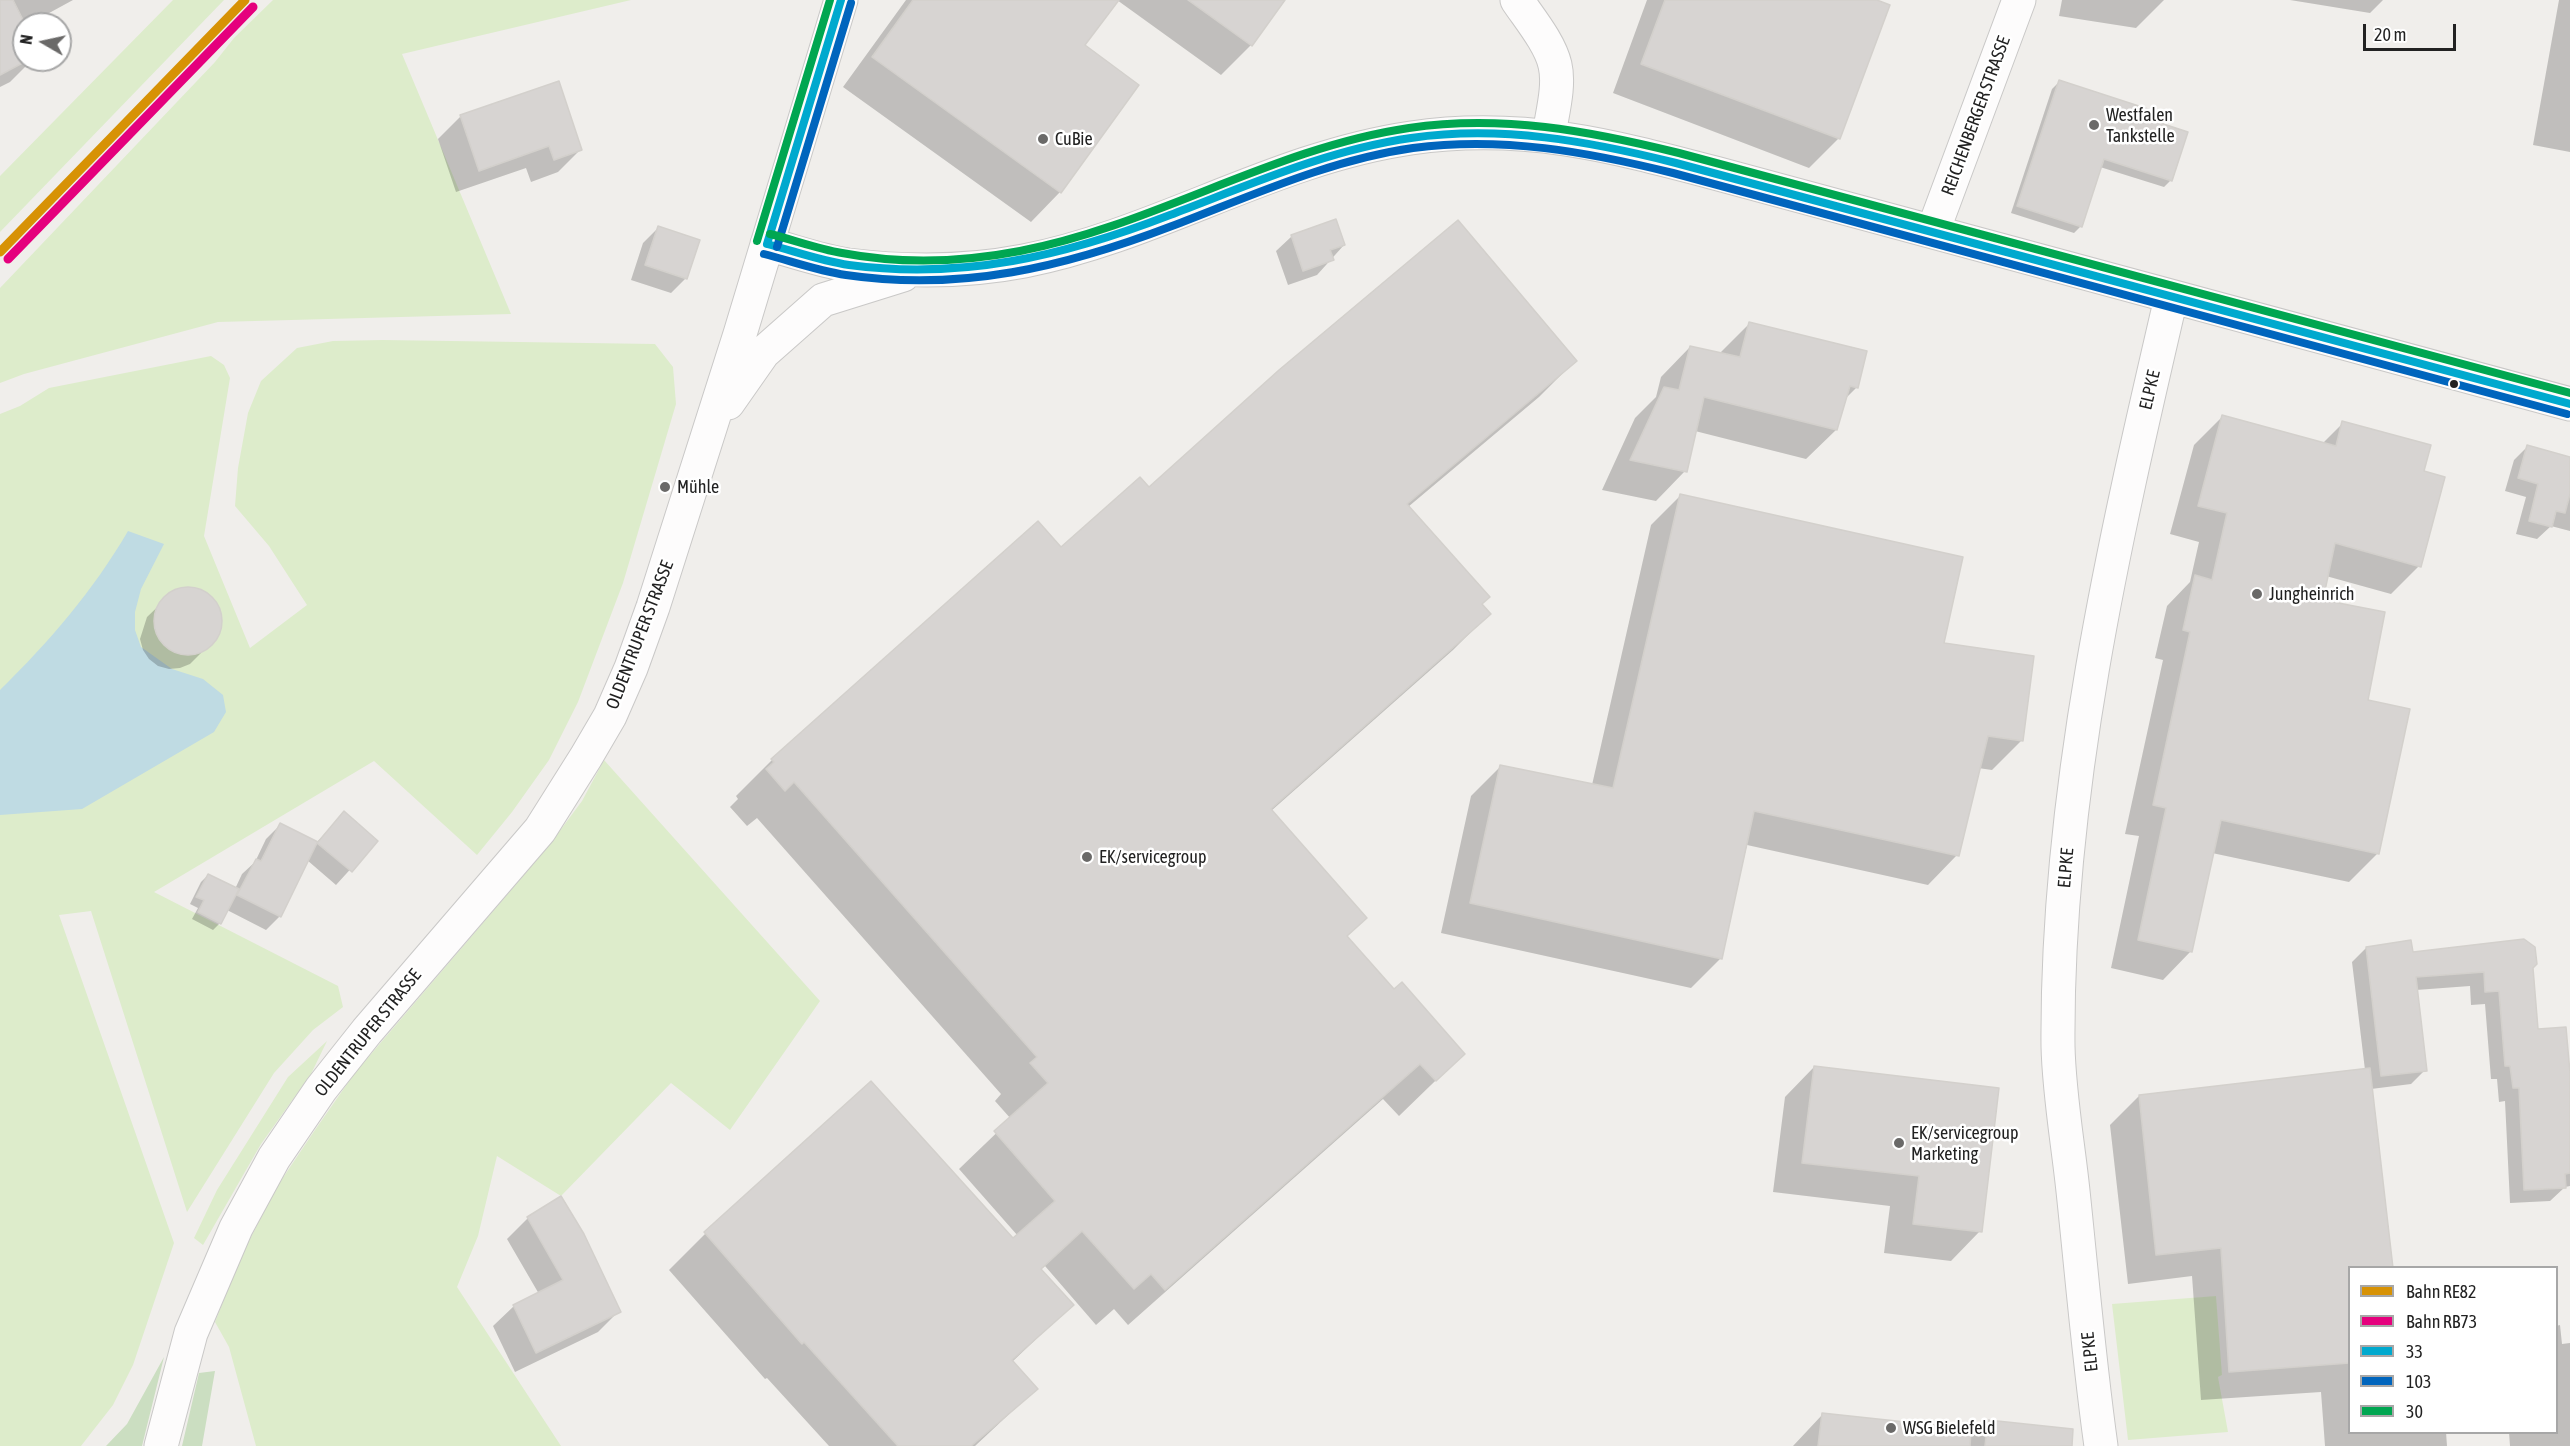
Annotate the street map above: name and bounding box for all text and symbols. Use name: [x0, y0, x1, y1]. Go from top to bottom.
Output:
north arrow: [12, 12, 72, 72]
scale bar: [2366, 12, 2459, 50]
text: 20 m: [2374, 24, 2406, 45]
text: N: [17, 33, 36, 46]
street label: REICHENBERGER STRASSE: [1937, 33, 2015, 199]
place label: Westfalen Tankstelle: [2106, 104, 2175, 146]
marker: Westfalen Tankstelle: [2087, 118, 2101, 132]
place label: CuBie: [1055, 128, 1093, 150]
marker: CuBie: [1036, 132, 1050, 146]
street label: ELPKE: [2135, 368, 2165, 412]
unlabelled marker: [2448, 378, 2460, 390]
place label: Mühle: [677, 476, 719, 498]
marker: Mühle: [658, 480, 672, 494]
street label: OLDENTRUPER STRASSE: [602, 558, 678, 712]
place label: Jungheinrich: [2269, 583, 2355, 605]
marker: Jungheinrich: [2250, 587, 2264, 601]
place label: EK/servicegroup: [1099, 846, 1207, 868]
street label: ELPKE: [2054, 847, 2078, 889]
marker: EK/servicegroup: [1080, 850, 1094, 864]
street label: OLDENTRUPER STRASSE: [310, 965, 426, 1101]
place label: EK/servicegroup Marketing: [1911, 1122, 2019, 1164]
marker: EK/servicegroup Marketing: [1892, 1136, 1906, 1150]
legend: [2348, 1266, 2558, 1434]
text: Bahn RE82: [2406, 1281, 2476, 1302]
text: Bahn RB73: [2406, 1311, 2477, 1332]
street label: ELPKE: [2077, 1331, 2103, 1373]
text: 33: [2406, 1341, 2423, 1362]
text: 103: [2406, 1371, 2431, 1392]
text: 30: [2406, 1401, 2423, 1422]
place label: WSG Bielefeld: [1903, 1417, 1995, 1439]
marker: WSG Bielefeld: [1884, 1421, 1898, 1435]

